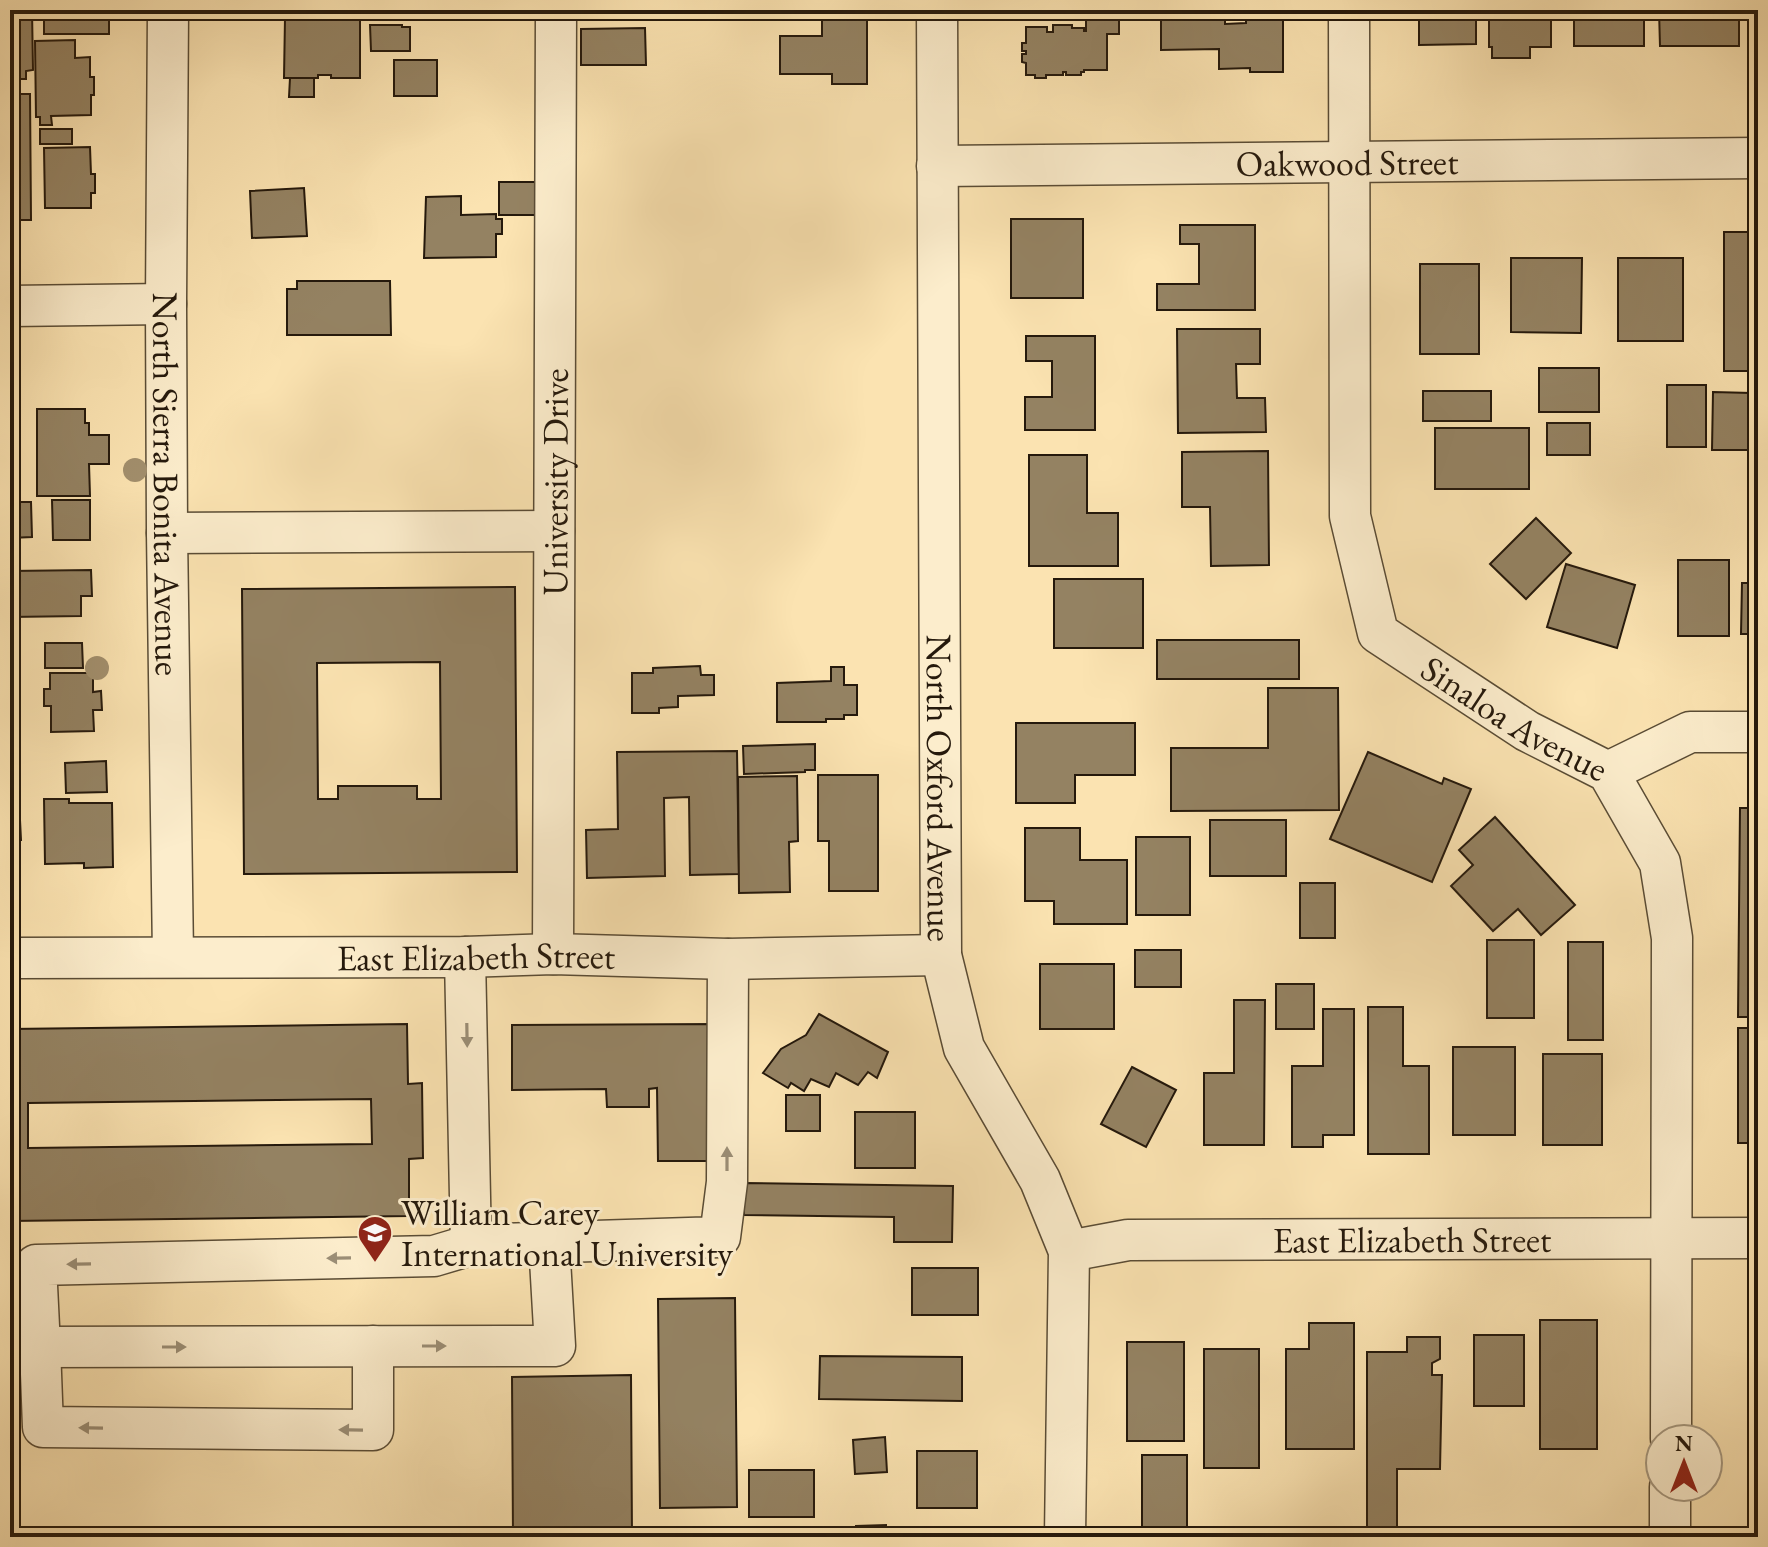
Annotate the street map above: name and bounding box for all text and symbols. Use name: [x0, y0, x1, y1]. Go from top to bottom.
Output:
street label: Oakwood Street: [1235, 137, 1459, 187]
street label: North Sierra Bonita Avenue: [142, 292, 193, 676]
street label: University Drive: [531, 368, 578, 596]
street label: North Oxford Avenue: [916, 634, 964, 942]
street label: Sinaloa Avenue: [1413, 645, 1616, 792]
street label: East Elizabeth Street: [337, 931, 617, 981]
one-way arrow: [460, 1023, 473, 1048]
one-way arrow: [721, 1146, 733, 1171]
place label: William Carey International University: [401, 1189, 733, 1277]
school or university icon: William Carey International University: [356, 1214, 394, 1264]
street label: East Elizabeth Street: [1273, 1215, 1552, 1263]
one-way arrow: [326, 1252, 351, 1265]
one-way arrow: [66, 1257, 91, 1270]
one-way arrow: [422, 1340, 447, 1352]
one-way arrow: [162, 1341, 187, 1353]
one-way arrow: [78, 1422, 103, 1434]
north arrow: [1644, 1423, 1724, 1503]
one-way arrow: [338, 1424, 363, 1436]
text: N: [1675, 1429, 1693, 1458]

